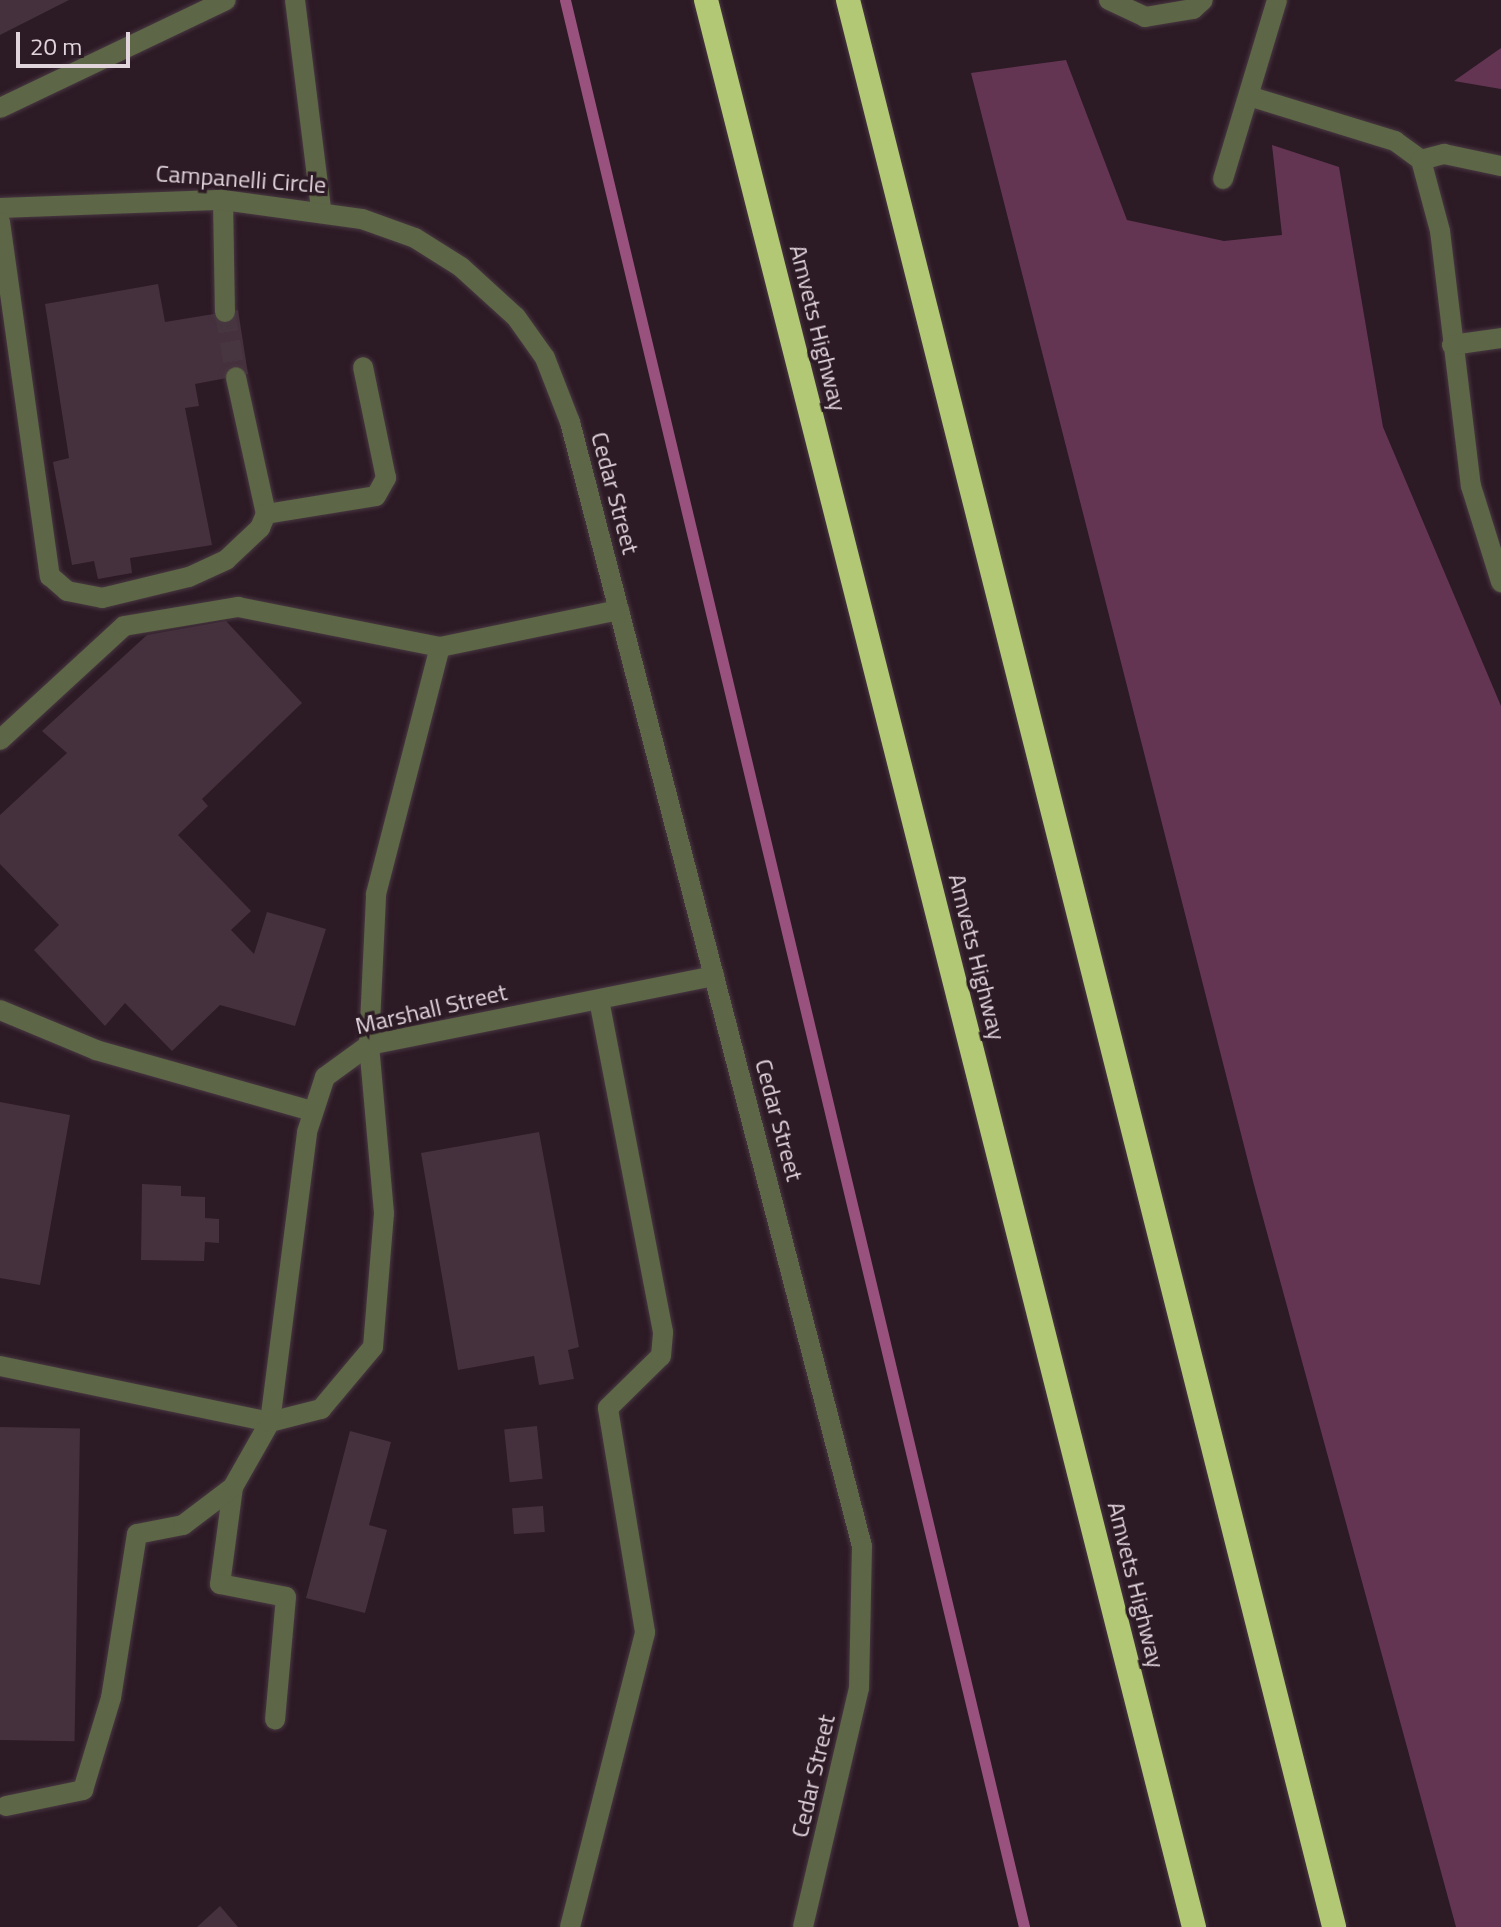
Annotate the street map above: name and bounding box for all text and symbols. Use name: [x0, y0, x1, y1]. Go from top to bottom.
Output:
scale bar: [20, 16, 134, 66]
text: 20 m: [30, 28, 82, 64]
street label: Campanelli Circle: [155, 159, 327, 199]
street label: Amvets Highway: [783, 242, 853, 414]
street label: Cedar Street: [585, 429, 645, 557]
street label: Amvets Highway: [942, 871, 1012, 1043]
street label: Marshall Street: [352, 978, 510, 1040]
street label: Cedar Street: [749, 1056, 809, 1184]
street label: Amvets Highway: [1101, 1499, 1171, 1671]
street label: Cedar Street: [785, 1712, 841, 1840]

